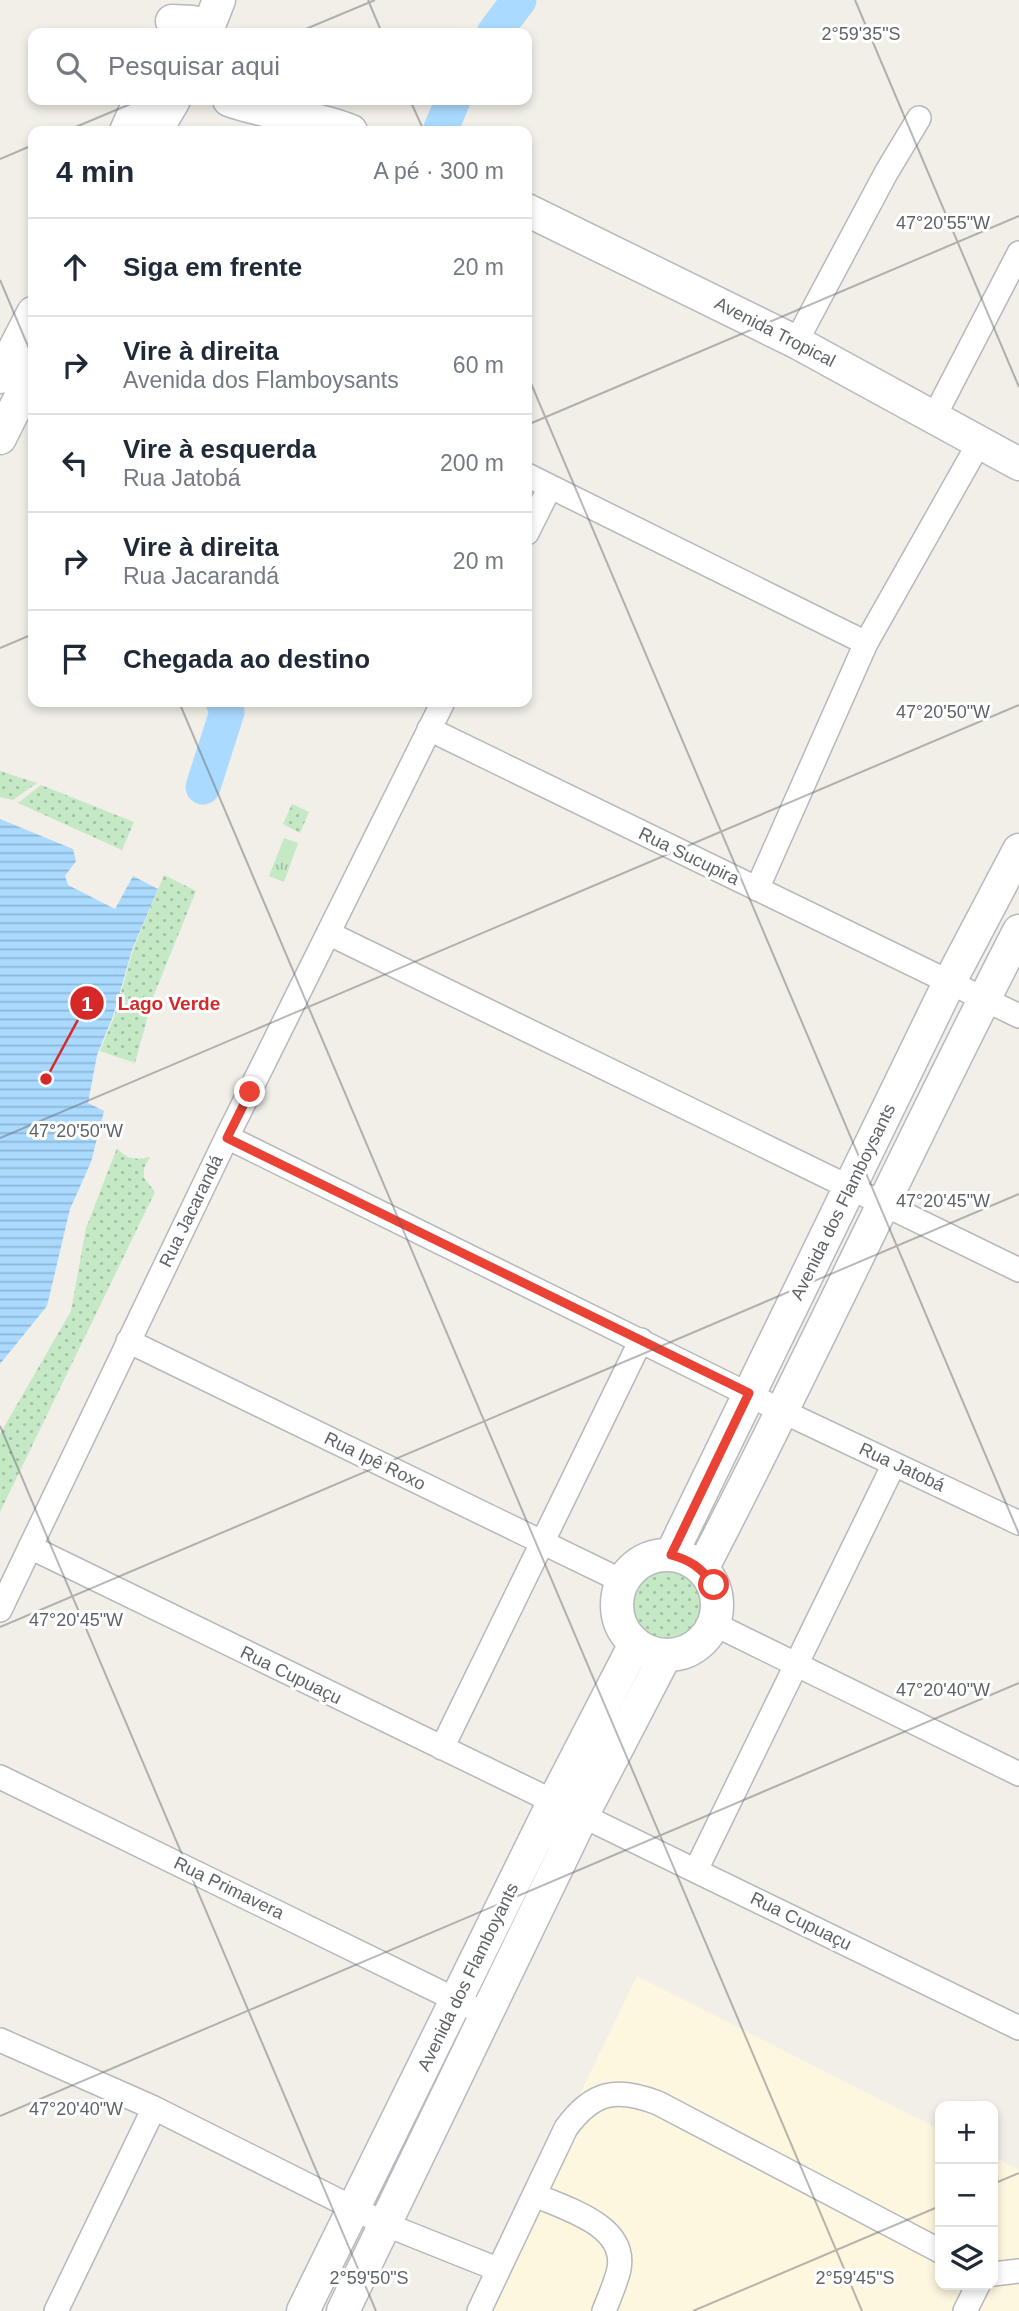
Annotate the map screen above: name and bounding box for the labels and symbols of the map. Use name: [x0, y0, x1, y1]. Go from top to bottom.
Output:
text: 2°59'35"S: [821, 24, 901, 44]
text: 47°20'55"W: [896, 213, 990, 233]
street label: Avenida Tropical: [711, 293, 839, 371]
text: 47°20'50"W: [896, 702, 990, 722]
street label: Rua Sucupira: [636, 823, 743, 889]
callout: Lago Verde: [69, 983, 235, 1023]
text: 1: [81, 992, 93, 1015]
text: Lago Verde: [118, 993, 220, 1014]
route end: [234, 1076, 265, 1107]
street label: Avenida dos Flamboysants: [787, 1101, 899, 1303]
text: 47°20'50"W: [29, 1121, 123, 1141]
street label: Rua Jacarandá: [155, 1151, 227, 1270]
text: 47°20'45"W: [896, 1191, 990, 1211]
street label: Rua Ipê Roxo: [321, 1428, 429, 1494]
street label: Rua Jatobá: [856, 1438, 949, 1496]
route start: [698, 1569, 729, 1600]
text: 47°20'45"W: [29, 1610, 123, 1630]
street label: Rua Cupuaçu: [237, 1642, 345, 1708]
text: 47°20'40"W: [896, 1680, 990, 1700]
street label: Rua Primavera: [171, 1853, 288, 1924]
street label: Avenida dos Flamboyants: [414, 1880, 522, 2074]
street label: Rua Cupuaçu: [747, 1888, 855, 1954]
text: 47°20'40"W: [29, 2099, 123, 2119]
text: 2°59'50"S: [329, 2268, 409, 2288]
text: 2°59'45"S: [815, 2268, 895, 2288]

